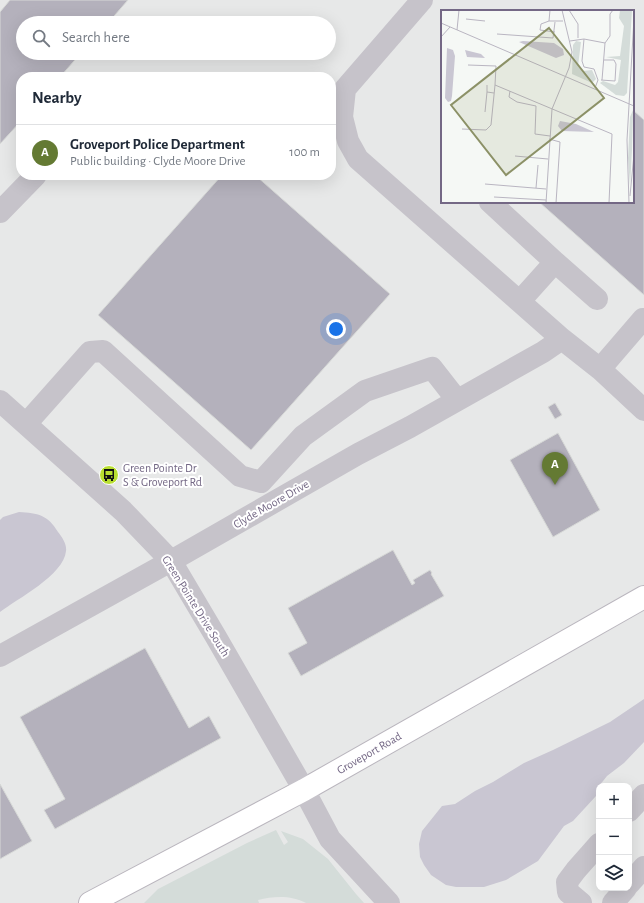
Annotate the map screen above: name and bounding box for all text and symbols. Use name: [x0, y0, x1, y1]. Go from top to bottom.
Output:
inset map: [441, 10, 634, 203]
search box: [16, 16, 336, 60]
icon: search: [30, 27, 52, 49]
text: Search here: [62, 30, 130, 45]
text: Nearby: [32, 89, 82, 106]
text: Groveport Police Department: [70, 137, 245, 152]
text: A: [41, 146, 49, 159]
text: 100 m: [289, 146, 320, 159]
text: Public building · Clyde Moore Drive: [70, 155, 245, 168]
your location: [326, 319, 346, 339]
pin: A: [542, 452, 568, 485]
place label: Green Pointe Dr S & Groveport Rd: [123, 462, 202, 488]
bus stop icon: Green Pointe Dr S & Groveport Rd: [98, 464, 120, 486]
street label: Clyde Moore Drive: [231, 478, 311, 531]
street label: Green Pointe Drive South: [160, 553, 232, 659]
street label: Groveport Road: [335, 730, 403, 776]
map controls: [596, 783, 632, 891]
button: +: [596, 783, 632, 819]
button: −: [596, 819, 632, 855]
button: layers: [596, 855, 632, 891]

